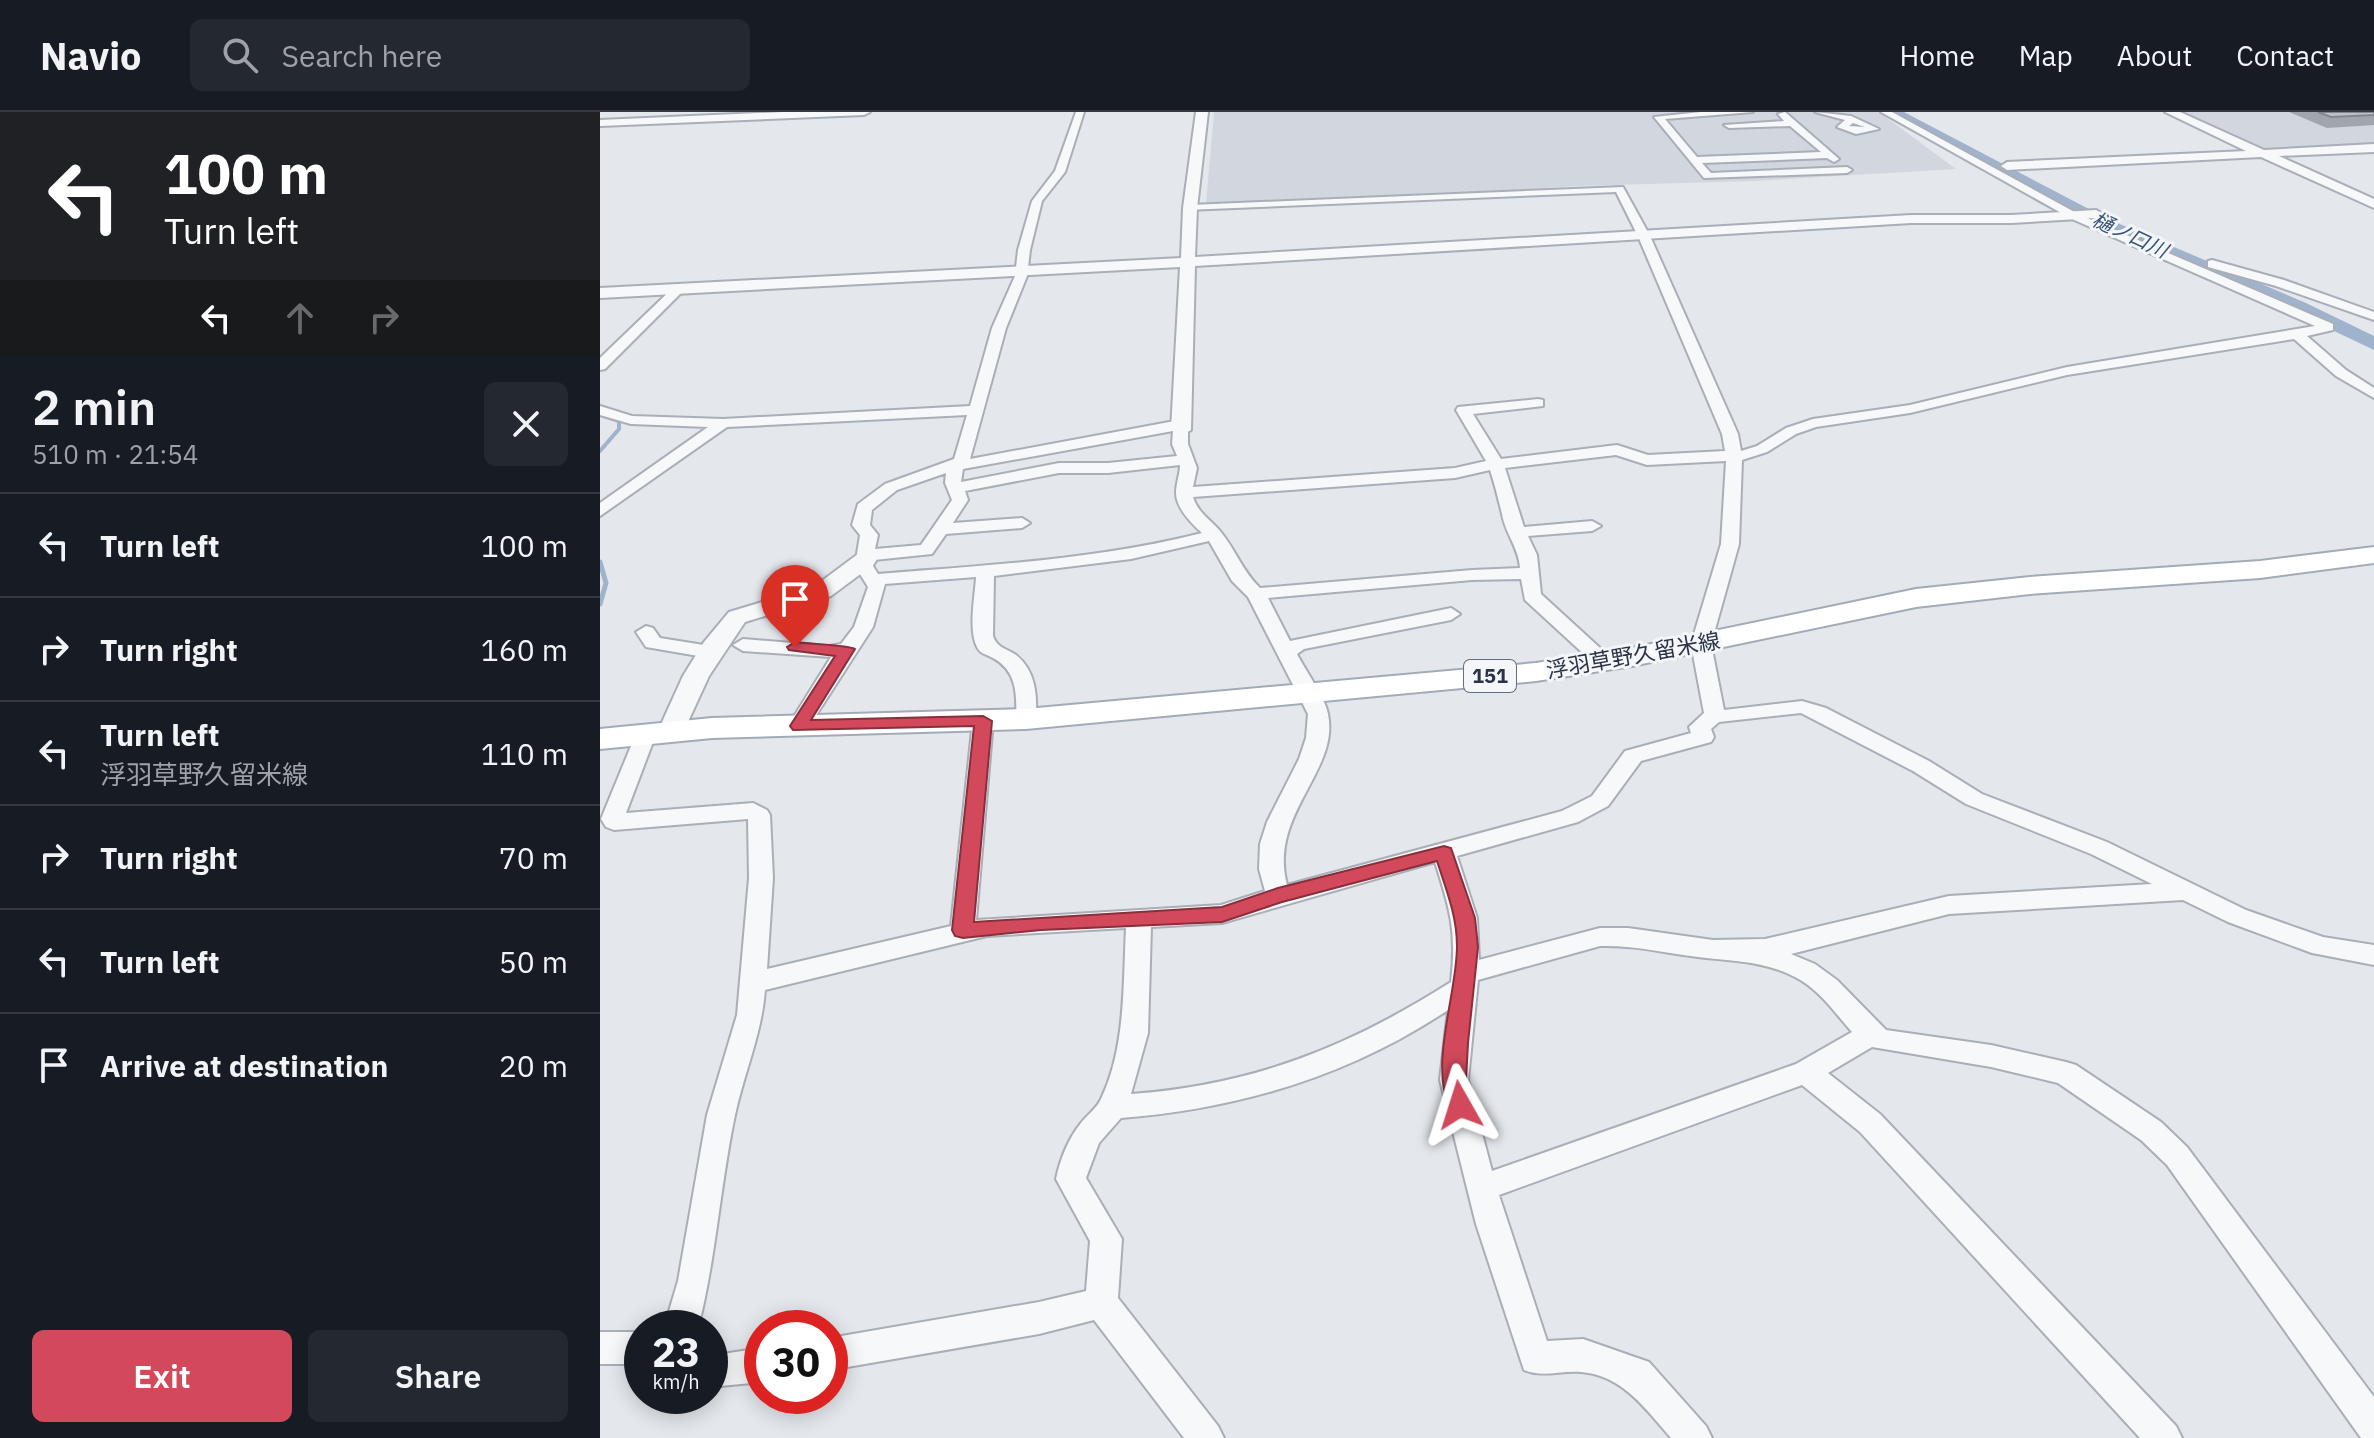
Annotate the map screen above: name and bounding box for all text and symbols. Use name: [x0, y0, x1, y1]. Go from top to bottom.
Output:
search box: [190, 19, 750, 91]
text: Navio: [40, 31, 142, 80]
icon: search: [218, 33, 262, 77]
text: Search here: [282, 36, 442, 75]
text: Home: [1899, 37, 1975, 74]
text: Map: [2019, 37, 2073, 74]
text: About: [2117, 37, 2192, 74]
text: Contact: [2236, 37, 2334, 74]
text: 100 m: [164, 137, 328, 209]
icon: left: [32, 144, 136, 248]
water label: 樋ノ口川: [2088, 205, 2174, 265]
text: Turn left: [164, 207, 299, 254]
icon: left: [194, 296, 238, 340]
icon: ahead: [278, 296, 322, 340]
icon: right: [362, 296, 406, 340]
text: 2 min: [32, 376, 156, 438]
button: close: [484, 382, 568, 466]
text: 510 m · 21:54: [32, 437, 198, 471]
icon: left: [32, 523, 76, 567]
text: Turn left: [100, 526, 219, 565]
text: 100 m: [481, 526, 568, 565]
pin: [761, 565, 829, 647]
icon: arrive: [773, 577, 817, 621]
street label: 浮羽草野久留米線: [1544, 625, 1722, 684]
icon: right: [32, 627, 76, 671]
text: Turn right: [100, 630, 238, 669]
text: 160 m: [481, 630, 568, 669]
road number: 151: [1464, 660, 1516, 692]
text: Turn left: [100, 715, 219, 754]
icon: left: [32, 731, 76, 775]
text: 110 m: [481, 734, 568, 773]
text: 浮羽草野久留米線: [100, 757, 308, 791]
icon: right: [32, 835, 76, 879]
text: Turn right: [100, 838, 238, 877]
text: 70 m: [499, 838, 568, 877]
icon: left: [32, 939, 76, 983]
text: Turn left: [100, 942, 219, 981]
text: 50 m: [499, 942, 568, 981]
icon: arrive: [32, 1043, 76, 1087]
text: Arrive at destination: [100, 1046, 388, 1085]
text: 20 m: [499, 1046, 568, 1085]
position arrow: [1418, 1063, 1502, 1147]
speed limit sign: 30: [744, 1310, 848, 1414]
text: 23: [652, 1326, 700, 1378]
button: Exit: [32, 1330, 292, 1422]
button: Share: [308, 1330, 568, 1422]
text: km/h: [652, 1368, 700, 1395]

